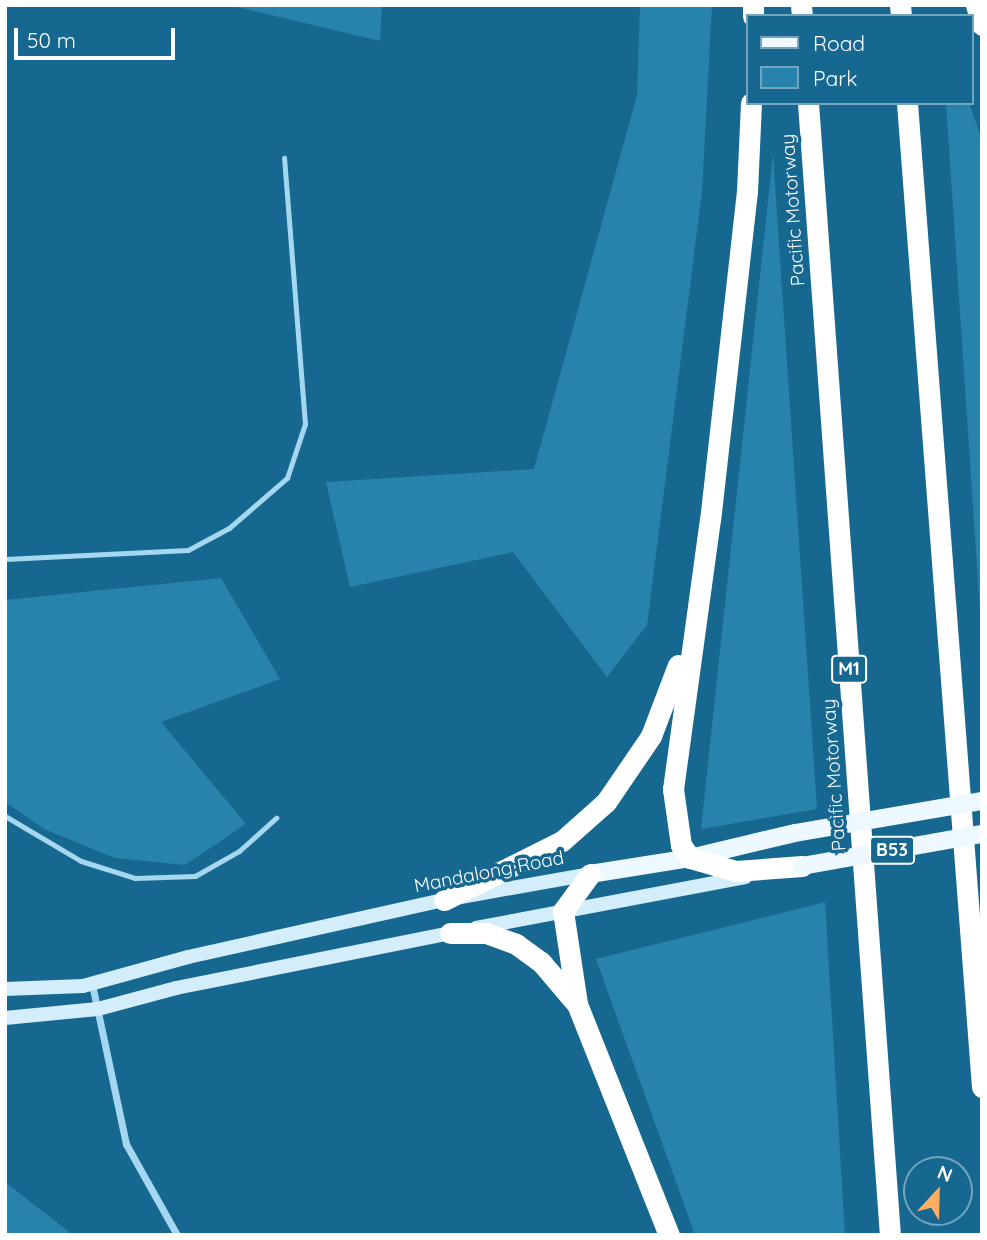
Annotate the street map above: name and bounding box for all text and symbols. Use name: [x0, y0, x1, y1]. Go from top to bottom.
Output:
scale bar: [18, 14, 178, 58]
legend: [746, 14, 973, 105]
text: 50 m: [27, 27, 76, 53]
text: Road: [813, 30, 865, 56]
text: Park: [813, 65, 857, 91]
street label: Pacific Motorway: [776, 133, 810, 287]
road number: M1: [830, 654, 868, 684]
street label: Pacific Motorway: [817, 698, 851, 852]
road number: B53: [868, 836, 917, 864]
street label: Mandalong Road: [412, 846, 566, 898]
north arrow: [903, 1156, 973, 1226]
text: N: [934, 1160, 956, 1187]

